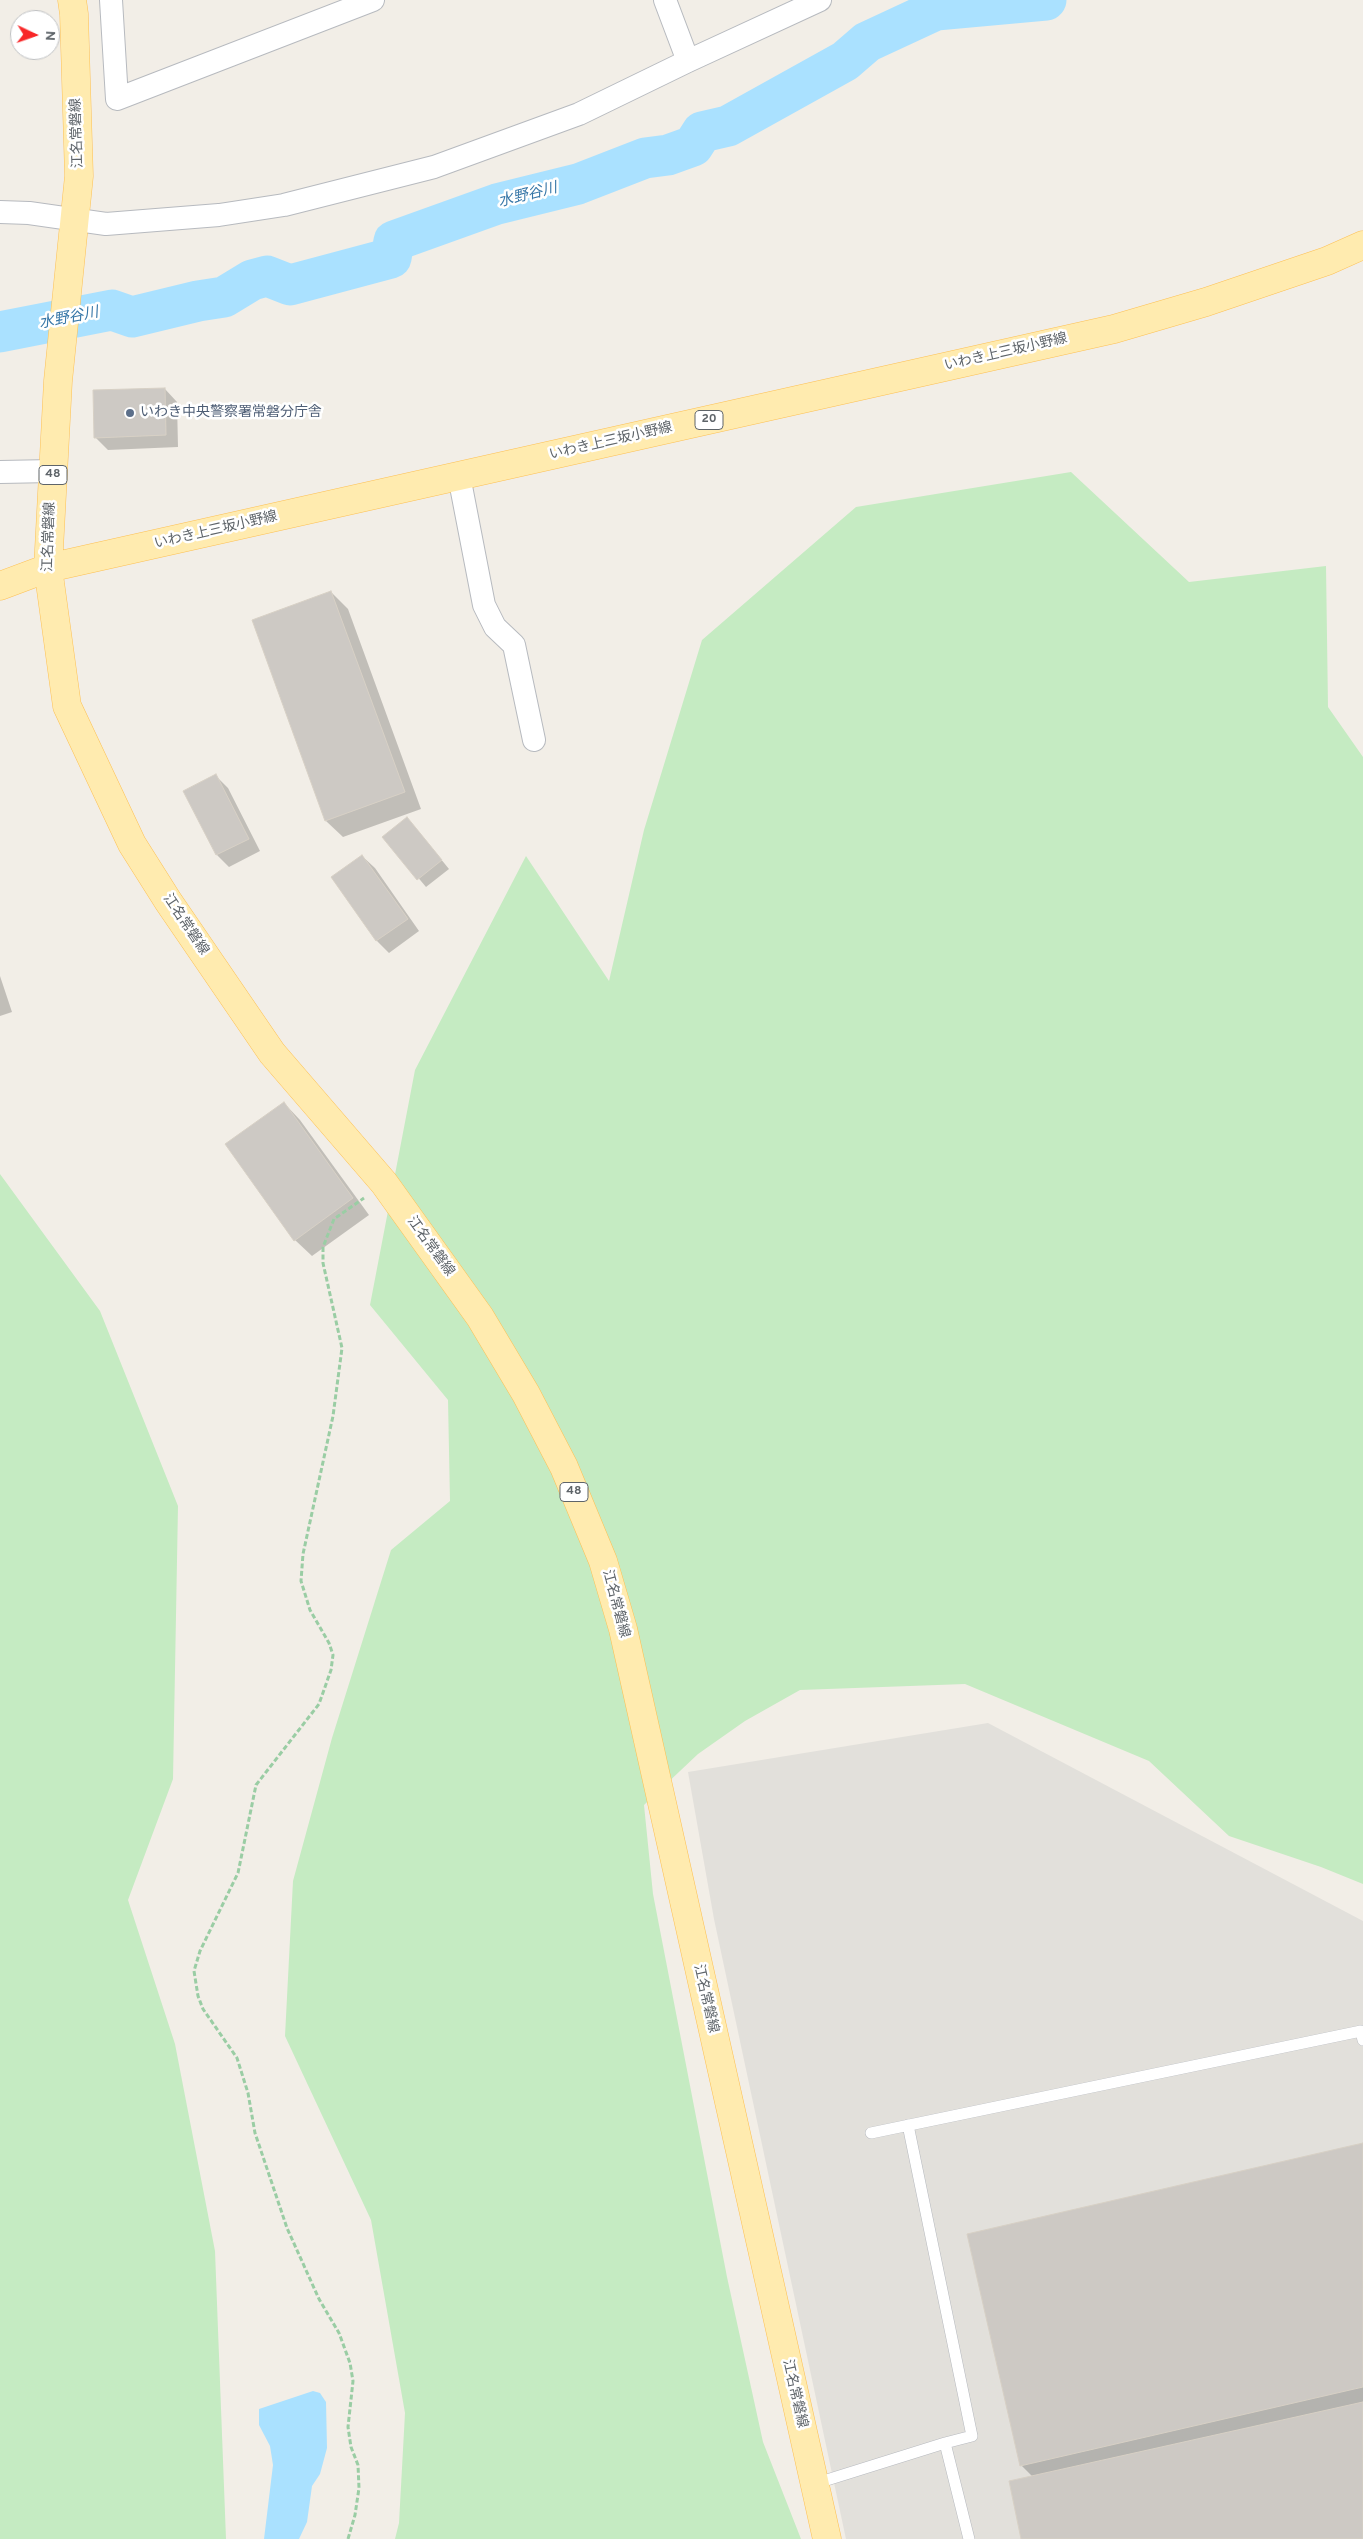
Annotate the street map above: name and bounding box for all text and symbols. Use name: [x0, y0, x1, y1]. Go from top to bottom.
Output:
north arrow: [10, 10, 60, 60]
text: N: [41, 30, 58, 41]
street label: 江名常磐線: [68, 98, 88, 168]
water label: 水野谷川: [497, 180, 559, 212]
water label: 水野谷川: [38, 304, 100, 334]
street label: いわき上三坂小野線: [943, 331, 1069, 375]
place label: いわき中央警察署常磐分庁舎: [140, 405, 322, 421]
marker: いわき中央警察署常磐分庁舎: [124, 407, 136, 419]
road number: 20: [695, 410, 723, 430]
street label: いわき上三坂小野線: [548, 420, 674, 464]
road number: 48: [39, 466, 67, 484]
street label: 江名常磐線: [40, 502, 60, 572]
street label: いわき上三坂小野線: [153, 509, 279, 553]
street label: 江名常磐線: [158, 891, 212, 959]
street label: 江名常磐線: [403, 1214, 457, 1280]
road number: 48: [560, 1482, 588, 1501]
street label: 江名常磐線: [598, 1568, 632, 1640]
street label: 江名常磐線: [689, 1963, 721, 2035]
street label: 江名常磐線: [778, 2358, 810, 2430]

